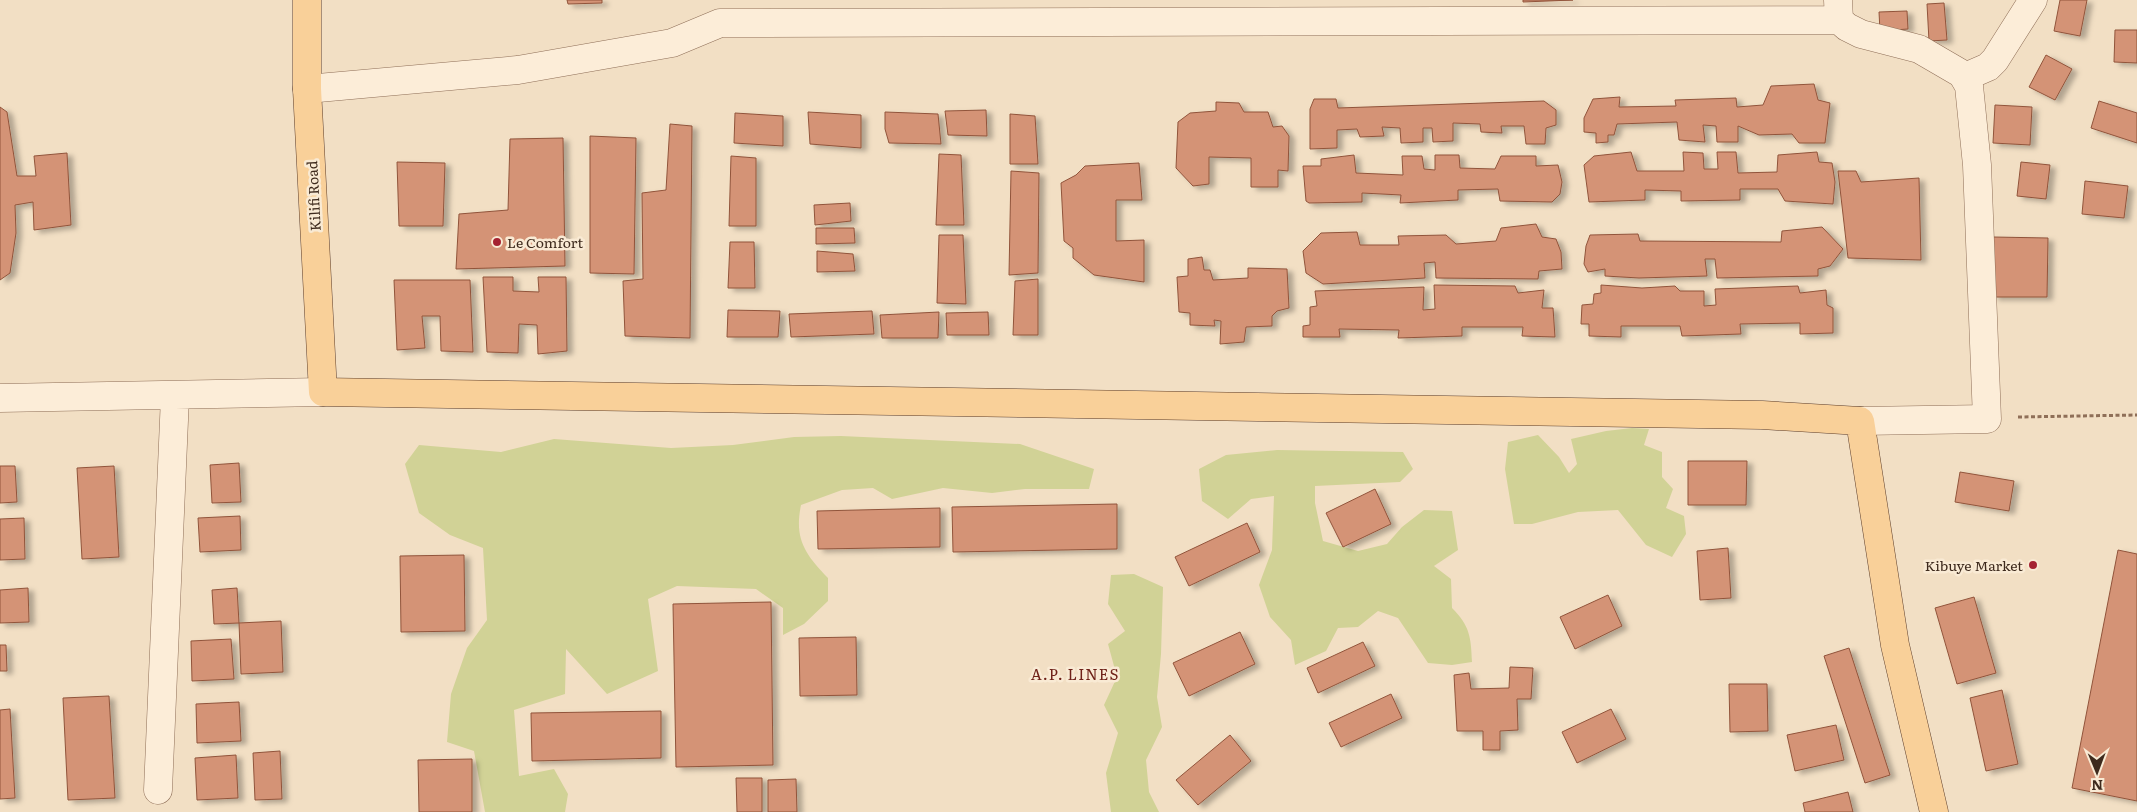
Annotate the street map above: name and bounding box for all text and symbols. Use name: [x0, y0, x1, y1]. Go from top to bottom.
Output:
street label: Kilifi Road: [301, 160, 325, 232]
place label: Le Comfort: [507, 232, 583, 252]
marker: Le Comfort: [491, 236, 503, 248]
place label: Kibuye Market: [1925, 555, 2023, 575]
marker: Kibuye Market: [2027, 559, 2039, 571]
district label: A.P. LINES: [1031, 662, 1119, 685]
north arrow: [2072, 747, 2122, 797]
text: N: [2091, 776, 2103, 796]

